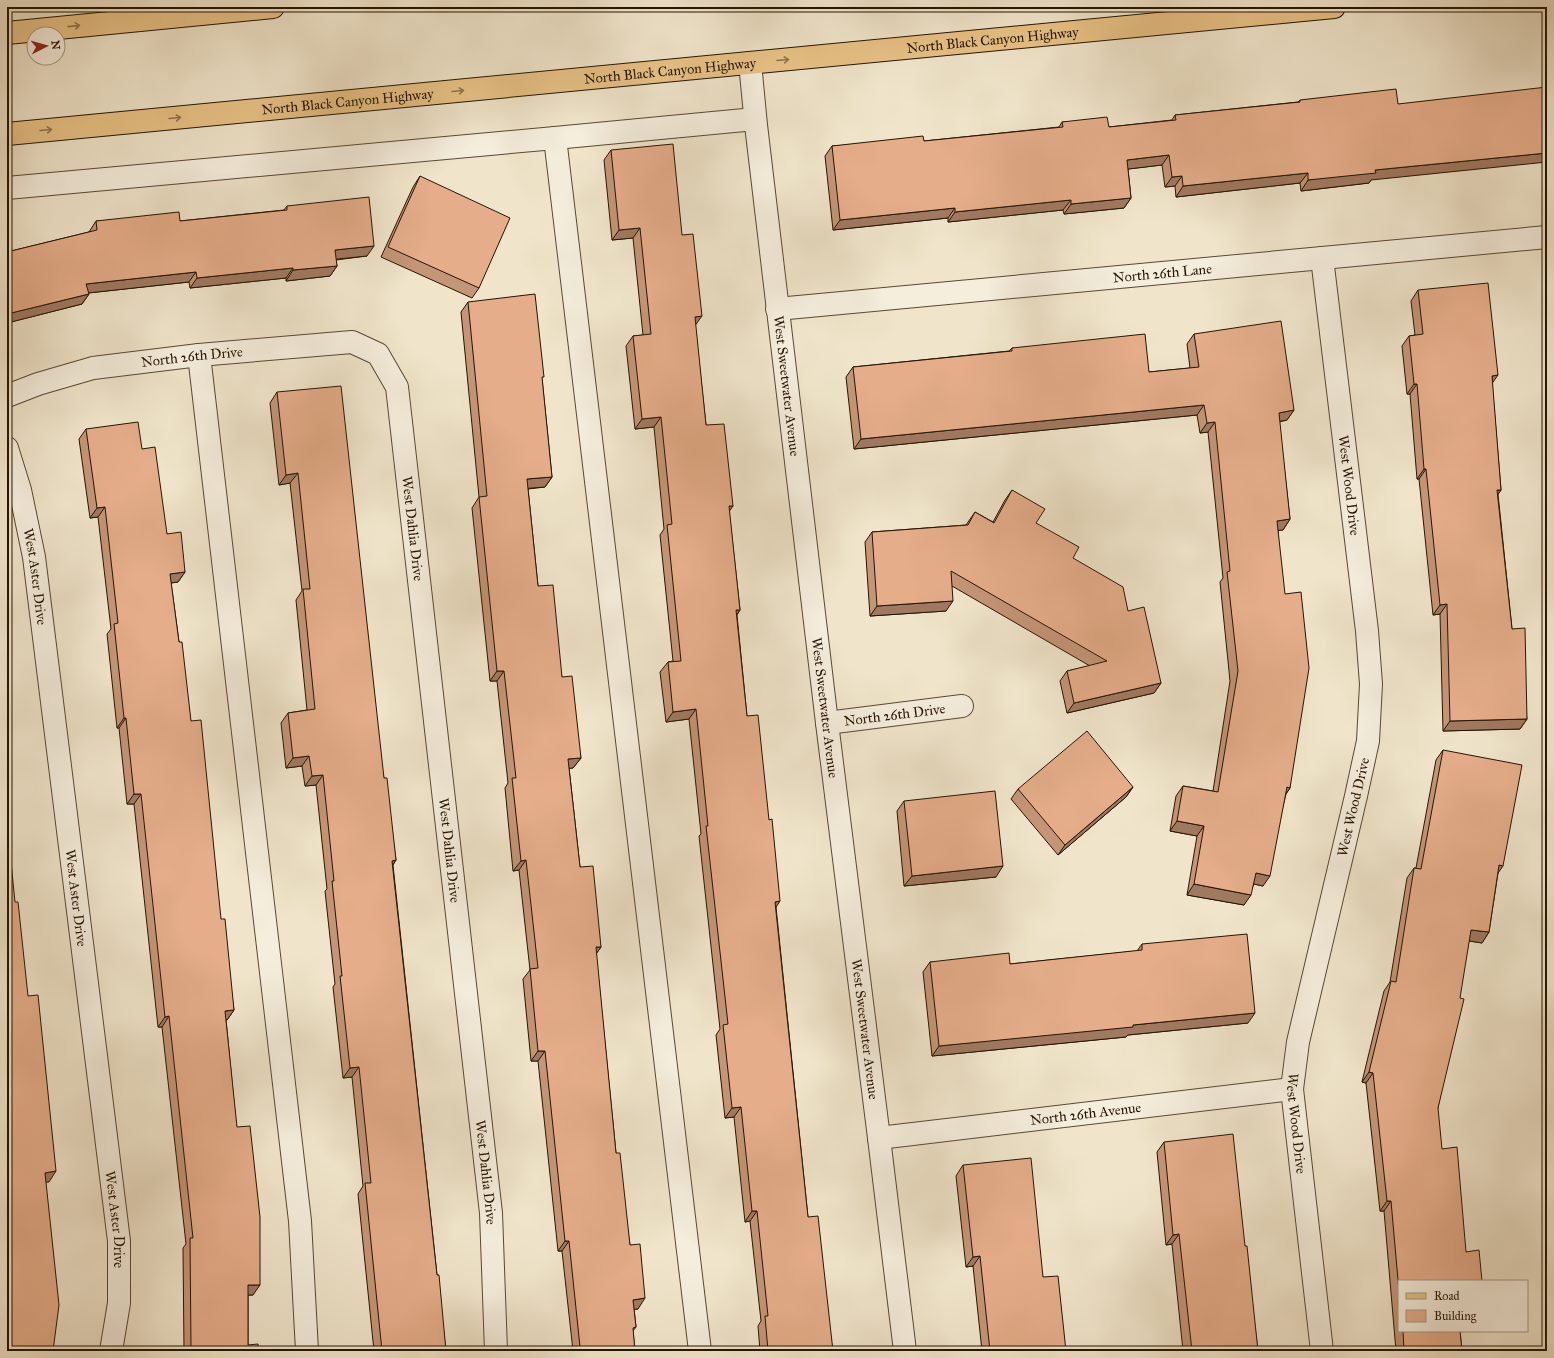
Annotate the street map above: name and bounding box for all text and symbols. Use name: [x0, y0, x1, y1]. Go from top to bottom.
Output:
one-way arrow: [67, 23, 80, 30]
street label: North Black Canyon Highway: [906, 23, 1080, 57]
north arrow: [26, 26, 66, 66]
text: N: [48, 40, 62, 51]
street label: North Black Canyon Highway: [583, 54, 757, 88]
one-way arrow: [776, 56, 789, 64]
street label: North Black Canyon Highway: [261, 85, 435, 119]
one-way arrow: [451, 87, 464, 94]
one-way arrow: [168, 114, 181, 121]
one-way arrow: [39, 126, 52, 134]
street label: North 26th Lane: [1112, 260, 1213, 287]
street label: West Sweetwater Avenue: [770, 315, 803, 457]
street label: North 26th Drive: [140, 343, 243, 371]
street label: West Wood Drive: [1334, 434, 1363, 537]
street label: West Dahlia Drive: [398, 475, 427, 582]
street label: West Aster Drive: [19, 527, 50, 626]
street label: West Sweetwater Avenue: [808, 636, 842, 779]
street label: North 26th Drive: [843, 700, 946, 730]
street label: West Wood Drive: [1334, 756, 1373, 858]
street label: West Dahlia Drive: [435, 797, 464, 904]
street label: West Aster Drive: [61, 849, 90, 948]
street label: West Sweetwater Avenue: [848, 958, 882, 1101]
street label: West Wood Drive: [1283, 1072, 1310, 1175]
street label: North 26th Avenue: [1029, 1099, 1142, 1129]
street label: West Dahlia Drive: [471, 1119, 499, 1225]
street label: West Aster Drive: [101, 1170, 127, 1268]
legend: [1398, 1280, 1528, 1332]
text: Road: [1434, 1289, 1460, 1303]
text: Building: [1434, 1309, 1477, 1324]

